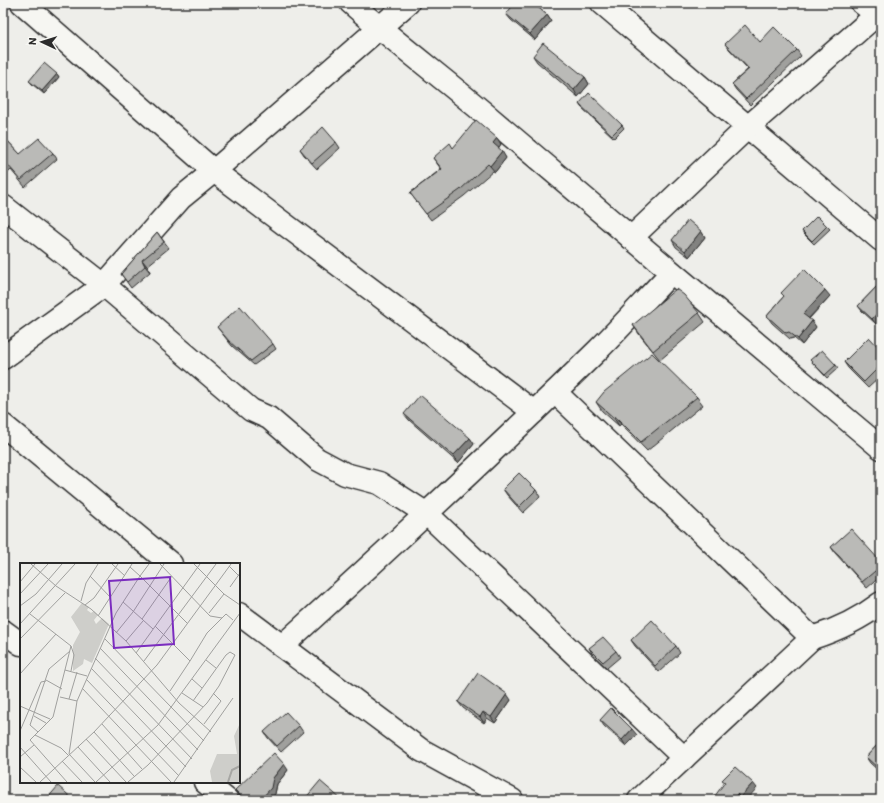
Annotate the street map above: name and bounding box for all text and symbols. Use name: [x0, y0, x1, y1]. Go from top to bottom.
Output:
north arrow: [22, 22, 62, 62]
text: N: [26, 37, 39, 46]
inset map: [20, 563, 240, 783]

